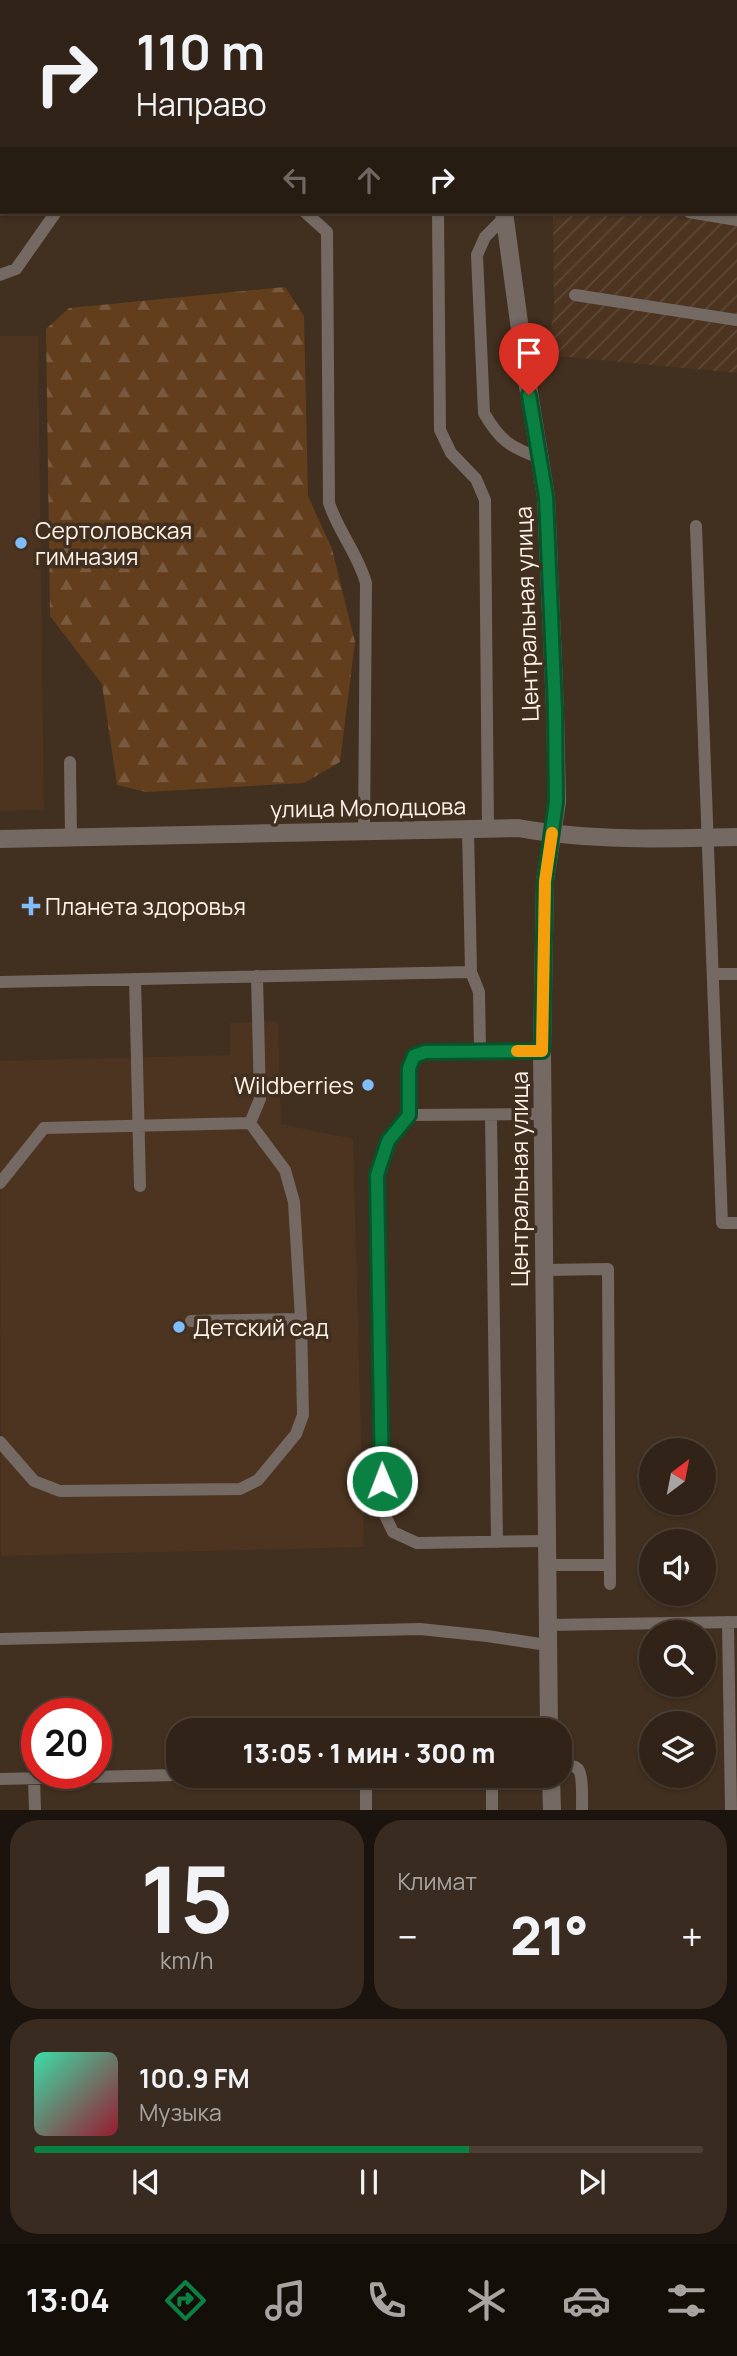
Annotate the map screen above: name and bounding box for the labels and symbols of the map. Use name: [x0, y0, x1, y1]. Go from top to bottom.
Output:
pin: [499, 323, 559, 395]
street label: Центральная улица: [506, 506, 546, 722]
place label: Сертоловская гимназия: [35, 514, 192, 572]
marker: Сертоловская гимназия: [13, 535, 29, 551]
street label: улица Молодцова: [270, 789, 466, 825]
place label: Планета здоровья: [45, 890, 246, 922]
marker: Планета здоровья: [23, 898, 39, 914]
place label: Wildberries: [234, 1069, 354, 1101]
street label: Центральная улица: [503, 1071, 535, 1287]
marker: Wildberries: [360, 1077, 376, 1093]
place label: Детский сад: [193, 1311, 329, 1343]
marker: Детский сад: [171, 1319, 187, 1335]
north arrow: [639, 1438, 716, 1516]
position arrow: [345, 1444, 419, 1518]
speed limit sign: 20: [21, 1698, 112, 1789]

